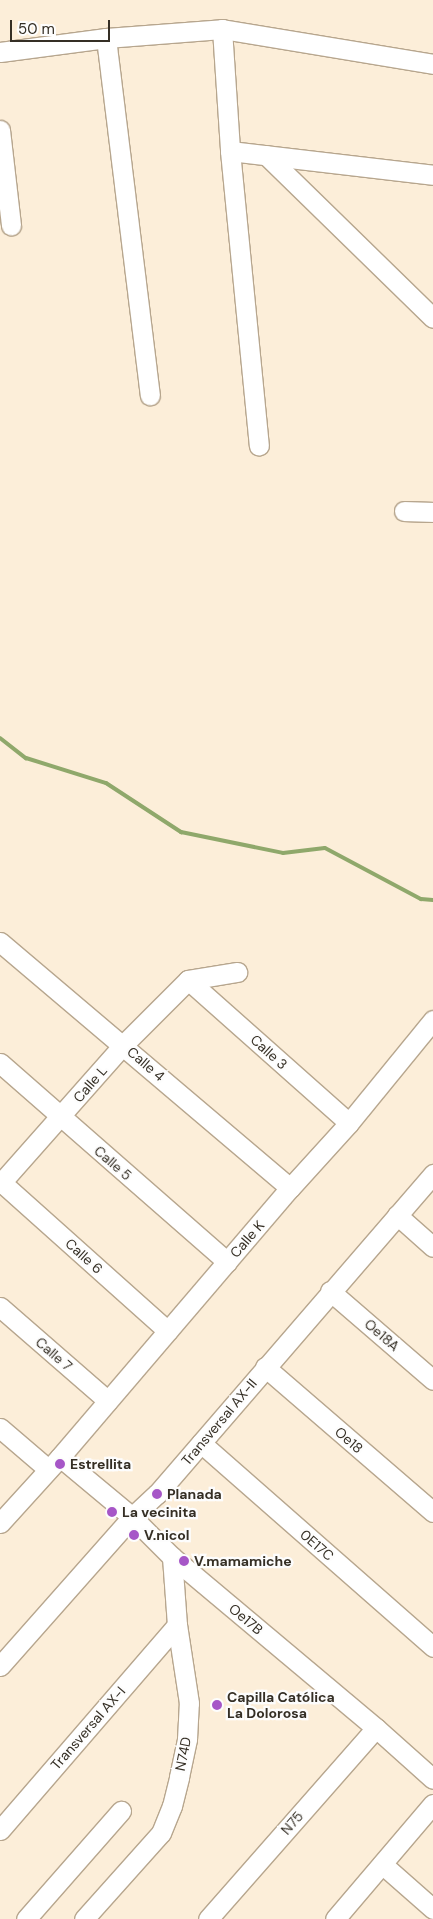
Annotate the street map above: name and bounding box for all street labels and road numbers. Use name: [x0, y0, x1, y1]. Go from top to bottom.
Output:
street label: Calle 3: [247, 1031, 291, 1073]
street label: Calle 4: [124, 1043, 168, 1085]
street label: Calle L: [70, 1062, 110, 1106]
street label: Calle 5: [91, 1142, 135, 1184]
street label: Calle K: [226, 1217, 268, 1261]
street label: Calle 6: [62, 1235, 106, 1277]
street label: Oe18A: [361, 1315, 403, 1355]
street label: Calle 7: [32, 1334, 76, 1374]
street label: Transversal AX-II: [178, 1375, 260, 1469]
street label: Oe18: [332, 1423, 366, 1457]
street label: 0E17C: [297, 1526, 337, 1564]
street label: Oe17B: [226, 1600, 266, 1638]
street label: Transversal AX-I: [47, 1683, 129, 1773]
street label: N74D: [171, 1735, 195, 1773]
street label: N75: [277, 1808, 307, 1838]

